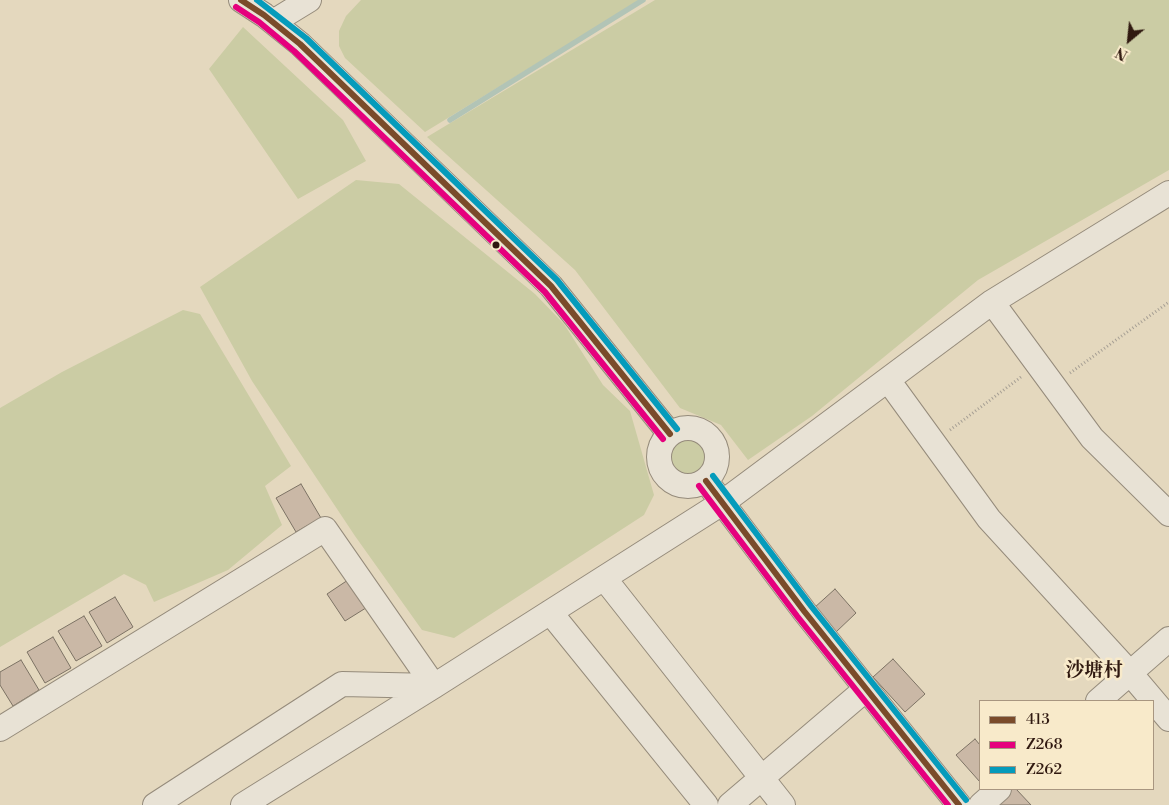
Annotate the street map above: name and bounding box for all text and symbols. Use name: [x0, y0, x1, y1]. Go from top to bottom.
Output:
north arrow: [1104, 15, 1154, 65]
text: N: [1113, 43, 1131, 64]
unlabelled marker: [491, 240, 501, 250]
district label: 沙塘村: [1066, 660, 1122, 682]
legend: [979, 700, 1154, 790]
text: 413: [1026, 710, 1050, 729]
text: Z268: [1026, 735, 1063, 754]
text: Z262: [1026, 760, 1062, 779]

